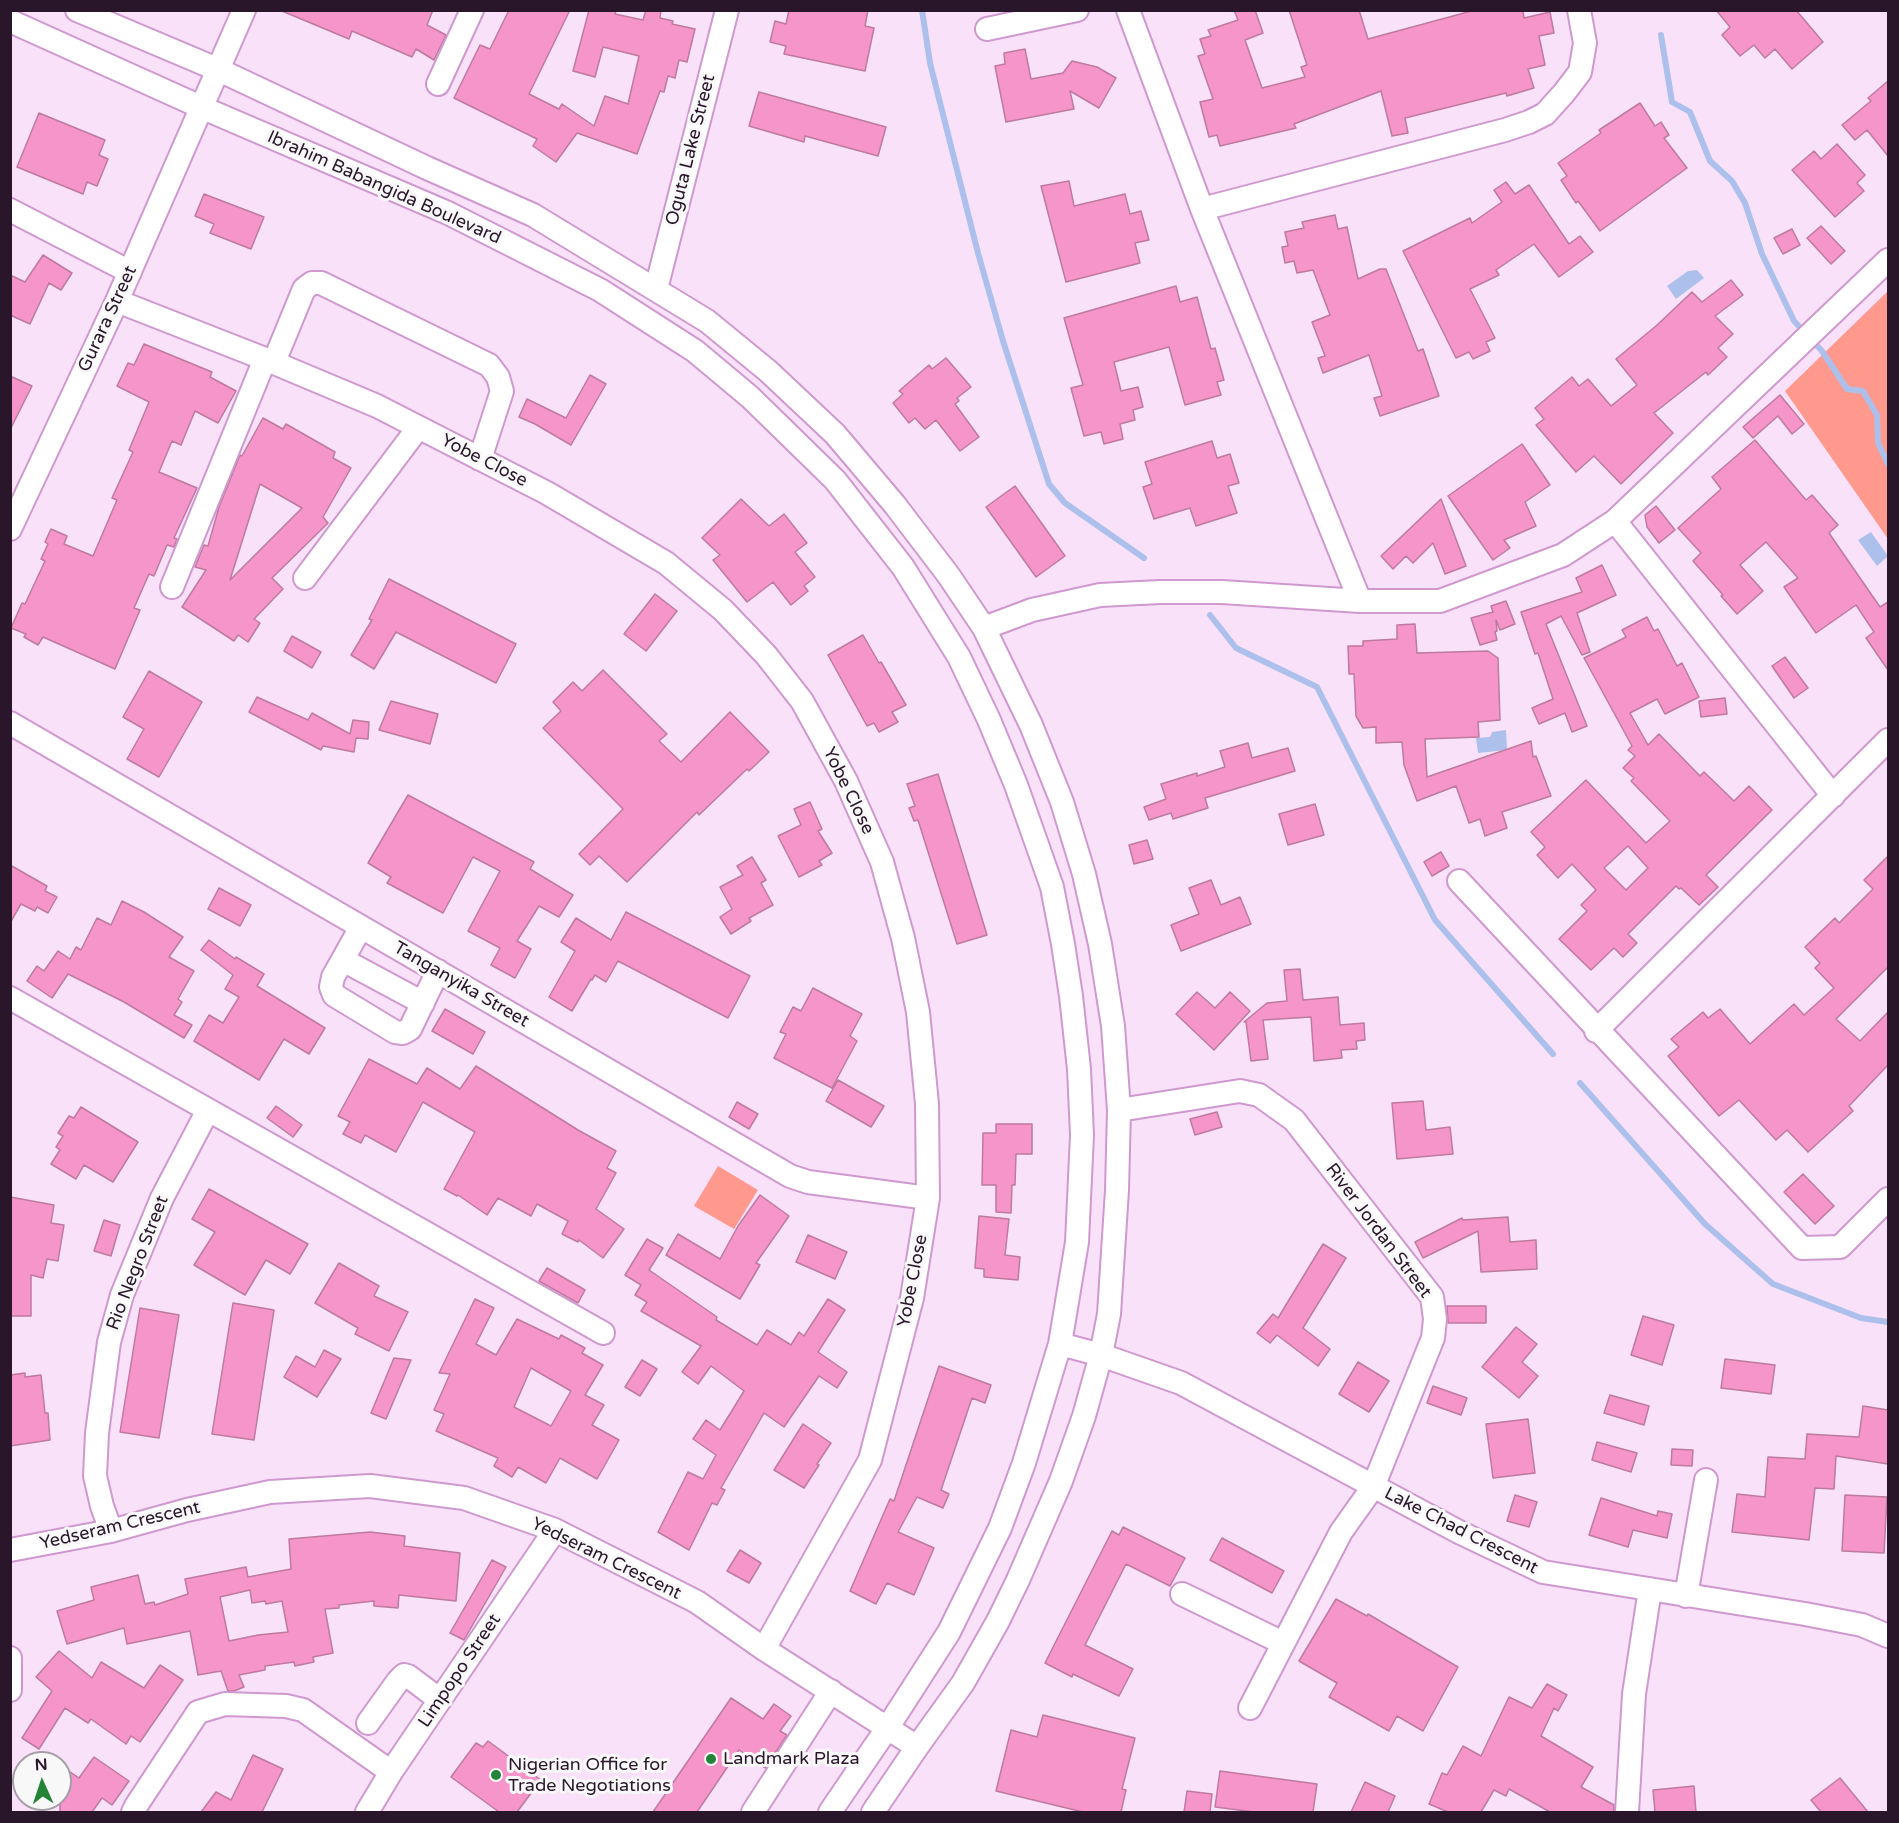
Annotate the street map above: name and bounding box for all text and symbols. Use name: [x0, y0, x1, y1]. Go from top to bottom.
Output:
street label: Oguta Lake Street: [662, 72, 720, 228]
street label: Ibrahim Babangida Boulevard: [264, 127, 504, 249]
street label: Gurara Street: [74, 262, 142, 376]
street label: Yobe Close: [437, 430, 531, 492]
street label: Yobe Close: [818, 744, 878, 838]
street label: Tanganyika Street: [389, 937, 533, 1033]
street label: River Jordan Street: [1320, 1159, 1436, 1303]
street label: Rio Negro Street: [102, 1193, 174, 1333]
street label: Yobe Close: [893, 1233, 933, 1329]
street label: Lake Chad Crescent: [1380, 1483, 1542, 1579]
street label: Yedseram Crescent: [38, 1497, 202, 1555]
street label: Yedseram Crescent: [528, 1513, 684, 1605]
street label: Limpopo Street: [414, 1610, 506, 1732]
place label: Landmark Plaza: [723, 1748, 859, 1770]
north arrow: [12, 1751, 72, 1811]
marker: Landmark Plaza: [704, 1752, 718, 1766]
place label: Nigerian Office for Trade Negotiations: [508, 1754, 671, 1796]
text: N: [34, 1755, 48, 1775]
marker: Nigerian Office for Trade Negotiations: [489, 1768, 503, 1782]

